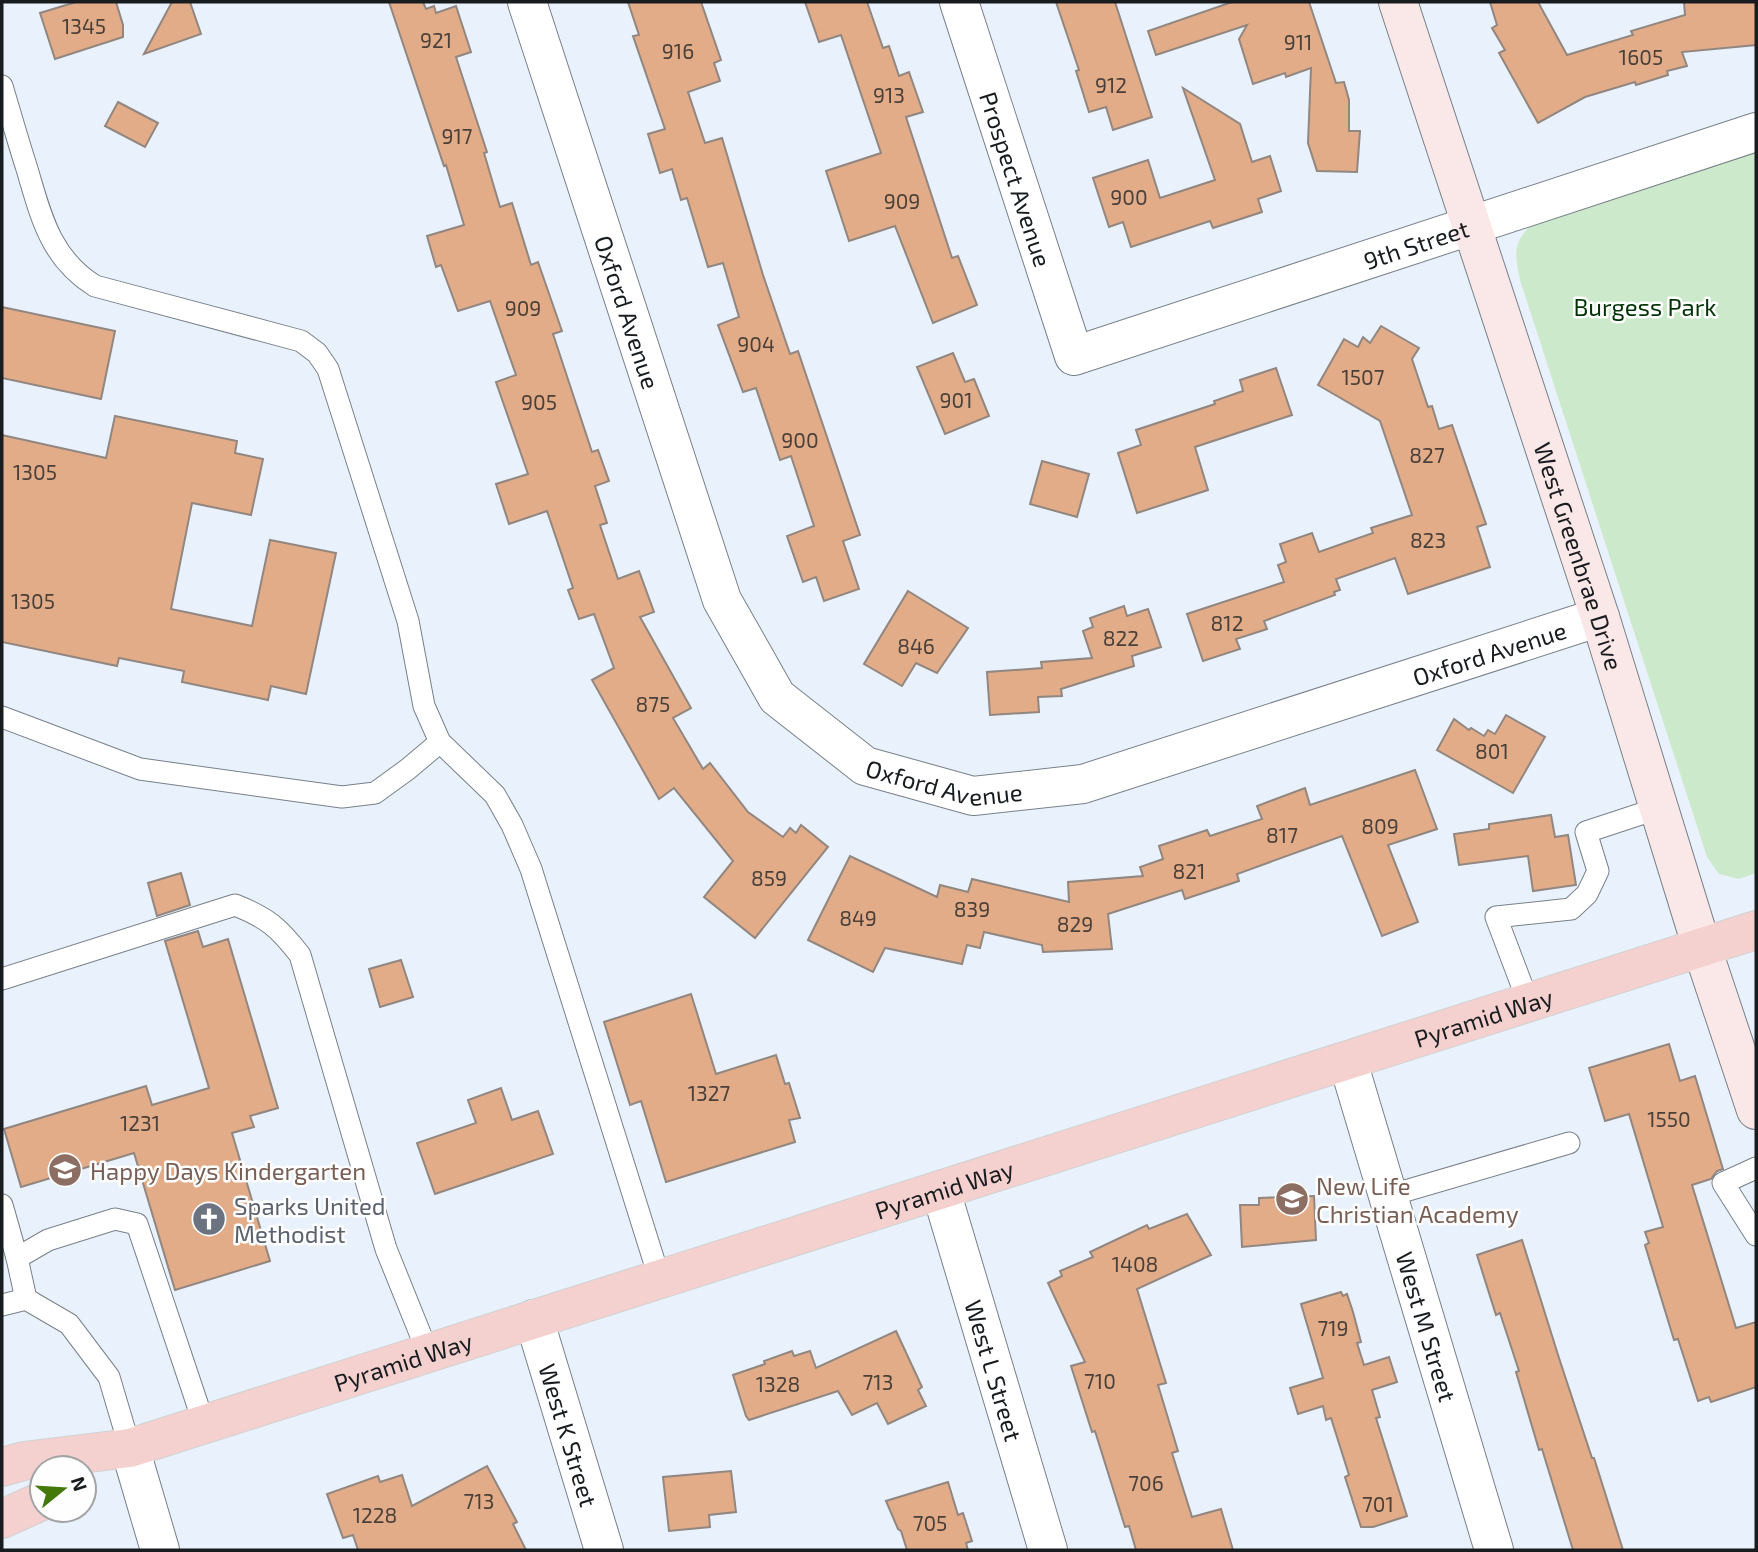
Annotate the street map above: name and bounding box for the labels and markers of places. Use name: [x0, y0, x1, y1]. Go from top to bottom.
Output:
school or university icon: Happy Days Kindergarten: [46, 1151, 84, 1189]
place label: Happy Days Kindergarten: [90, 1156, 366, 1185]
place label: New Life Christian Academy: [1316, 1171, 1519, 1228]
school or university icon: New Life Christian Academy: [1273, 1180, 1311, 1218]
place label: Sparks United Methodist: [234, 1191, 386, 1248]
church icon: Sparks United Methodist: [190, 1200, 228, 1238]

